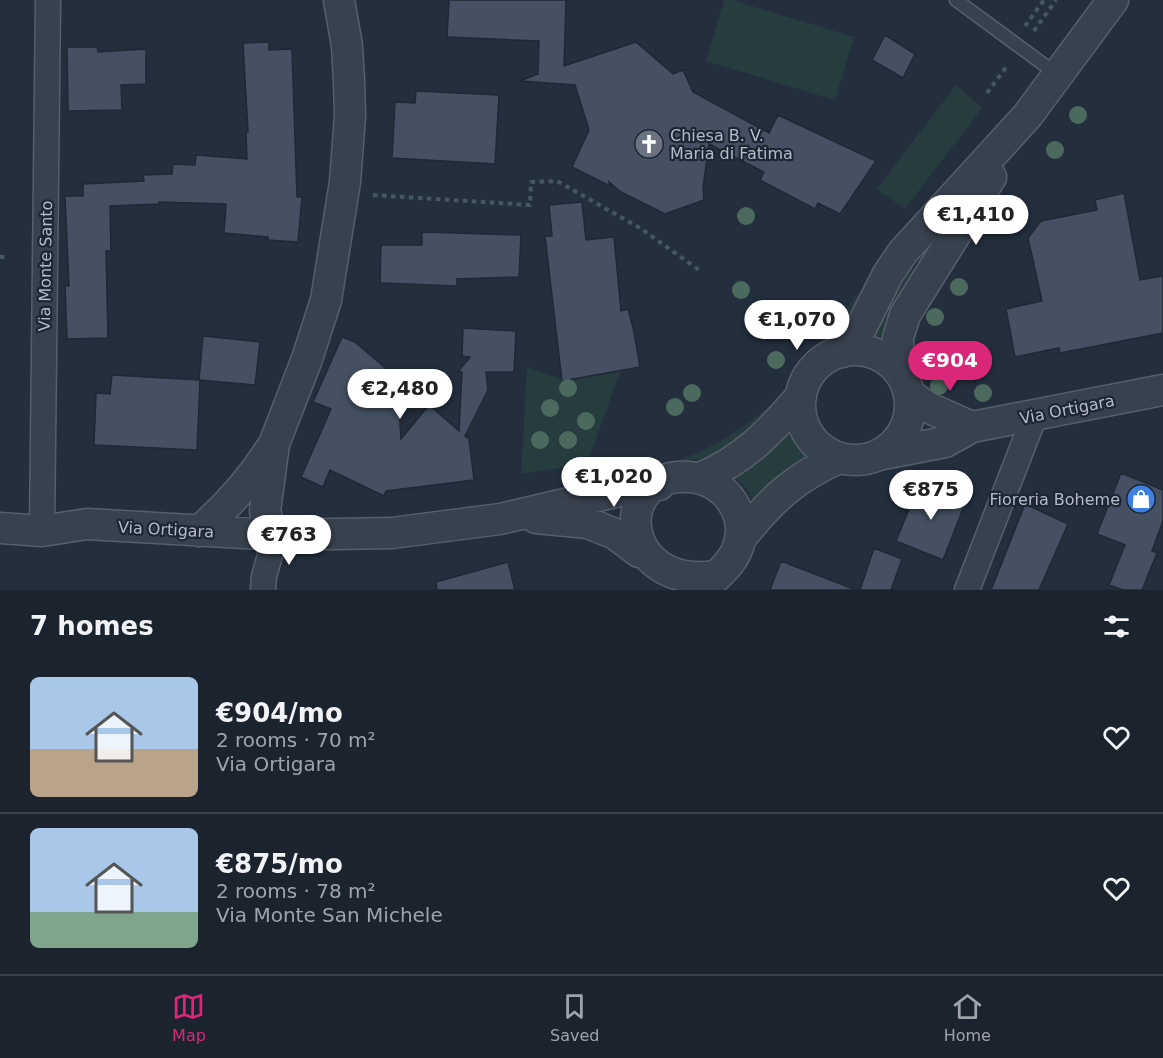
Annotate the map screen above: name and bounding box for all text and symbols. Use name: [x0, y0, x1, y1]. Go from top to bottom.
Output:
place label: Chiesa B. V. Maria di Fatima: [670, 126, 793, 163]
church icon: Chiesa B. V. Maria di Fatima: [633, 128, 665, 160]
pin: €1,410: [927, 195, 1025, 246]
street label: Via Monte Santo: [35, 200, 56, 332]
text: €1,410: [937, 202, 1015, 226]
pin: €1,070: [748, 300, 846, 351]
text: €1,070: [758, 307, 836, 331]
pin: €904: [914, 341, 986, 392]
text: €904: [922, 348, 978, 372]
pin: €2,480: [351, 369, 449, 420]
text: €2,480: [361, 376, 439, 400]
street label: Via Ortigara: [1018, 391, 1116, 428]
pin: €1,020: [565, 457, 663, 508]
text: €1,020: [575, 464, 653, 488]
pin: €875: [895, 470, 967, 521]
text: €875: [903, 477, 959, 501]
shop icon: Fioreria Boheme: [1125, 483, 1157, 515]
place label: Fioreria Boheme: [990, 490, 1120, 509]
pin: €763: [253, 515, 325, 566]
street label: Via Ortigara: [117, 517, 214, 542]
text: €763: [261, 522, 317, 546]
icon: filters: [1100, 610, 1133, 643]
text: 7 homes: [30, 611, 154, 641]
text: €904/mo: [216, 698, 343, 728]
icon: home: [78, 701, 150, 773]
icon: heart: [1100, 721, 1133, 754]
text: 2 rooms · 70 m²: [216, 728, 376, 752]
text: Via Ortigara: [216, 752, 336, 776]
text: €875/mo: [216, 849, 343, 879]
icon: home: [78, 852, 150, 924]
icon: heart: [1100, 872, 1133, 905]
text: 2 rooms · 78 m²: [216, 879, 376, 903]
text: Via Monte San Michele: [216, 903, 443, 927]
tab: Map: [172, 990, 206, 1045]
tab: Saved: [550, 990, 599, 1045]
tab: Home: [944, 990, 991, 1045]

